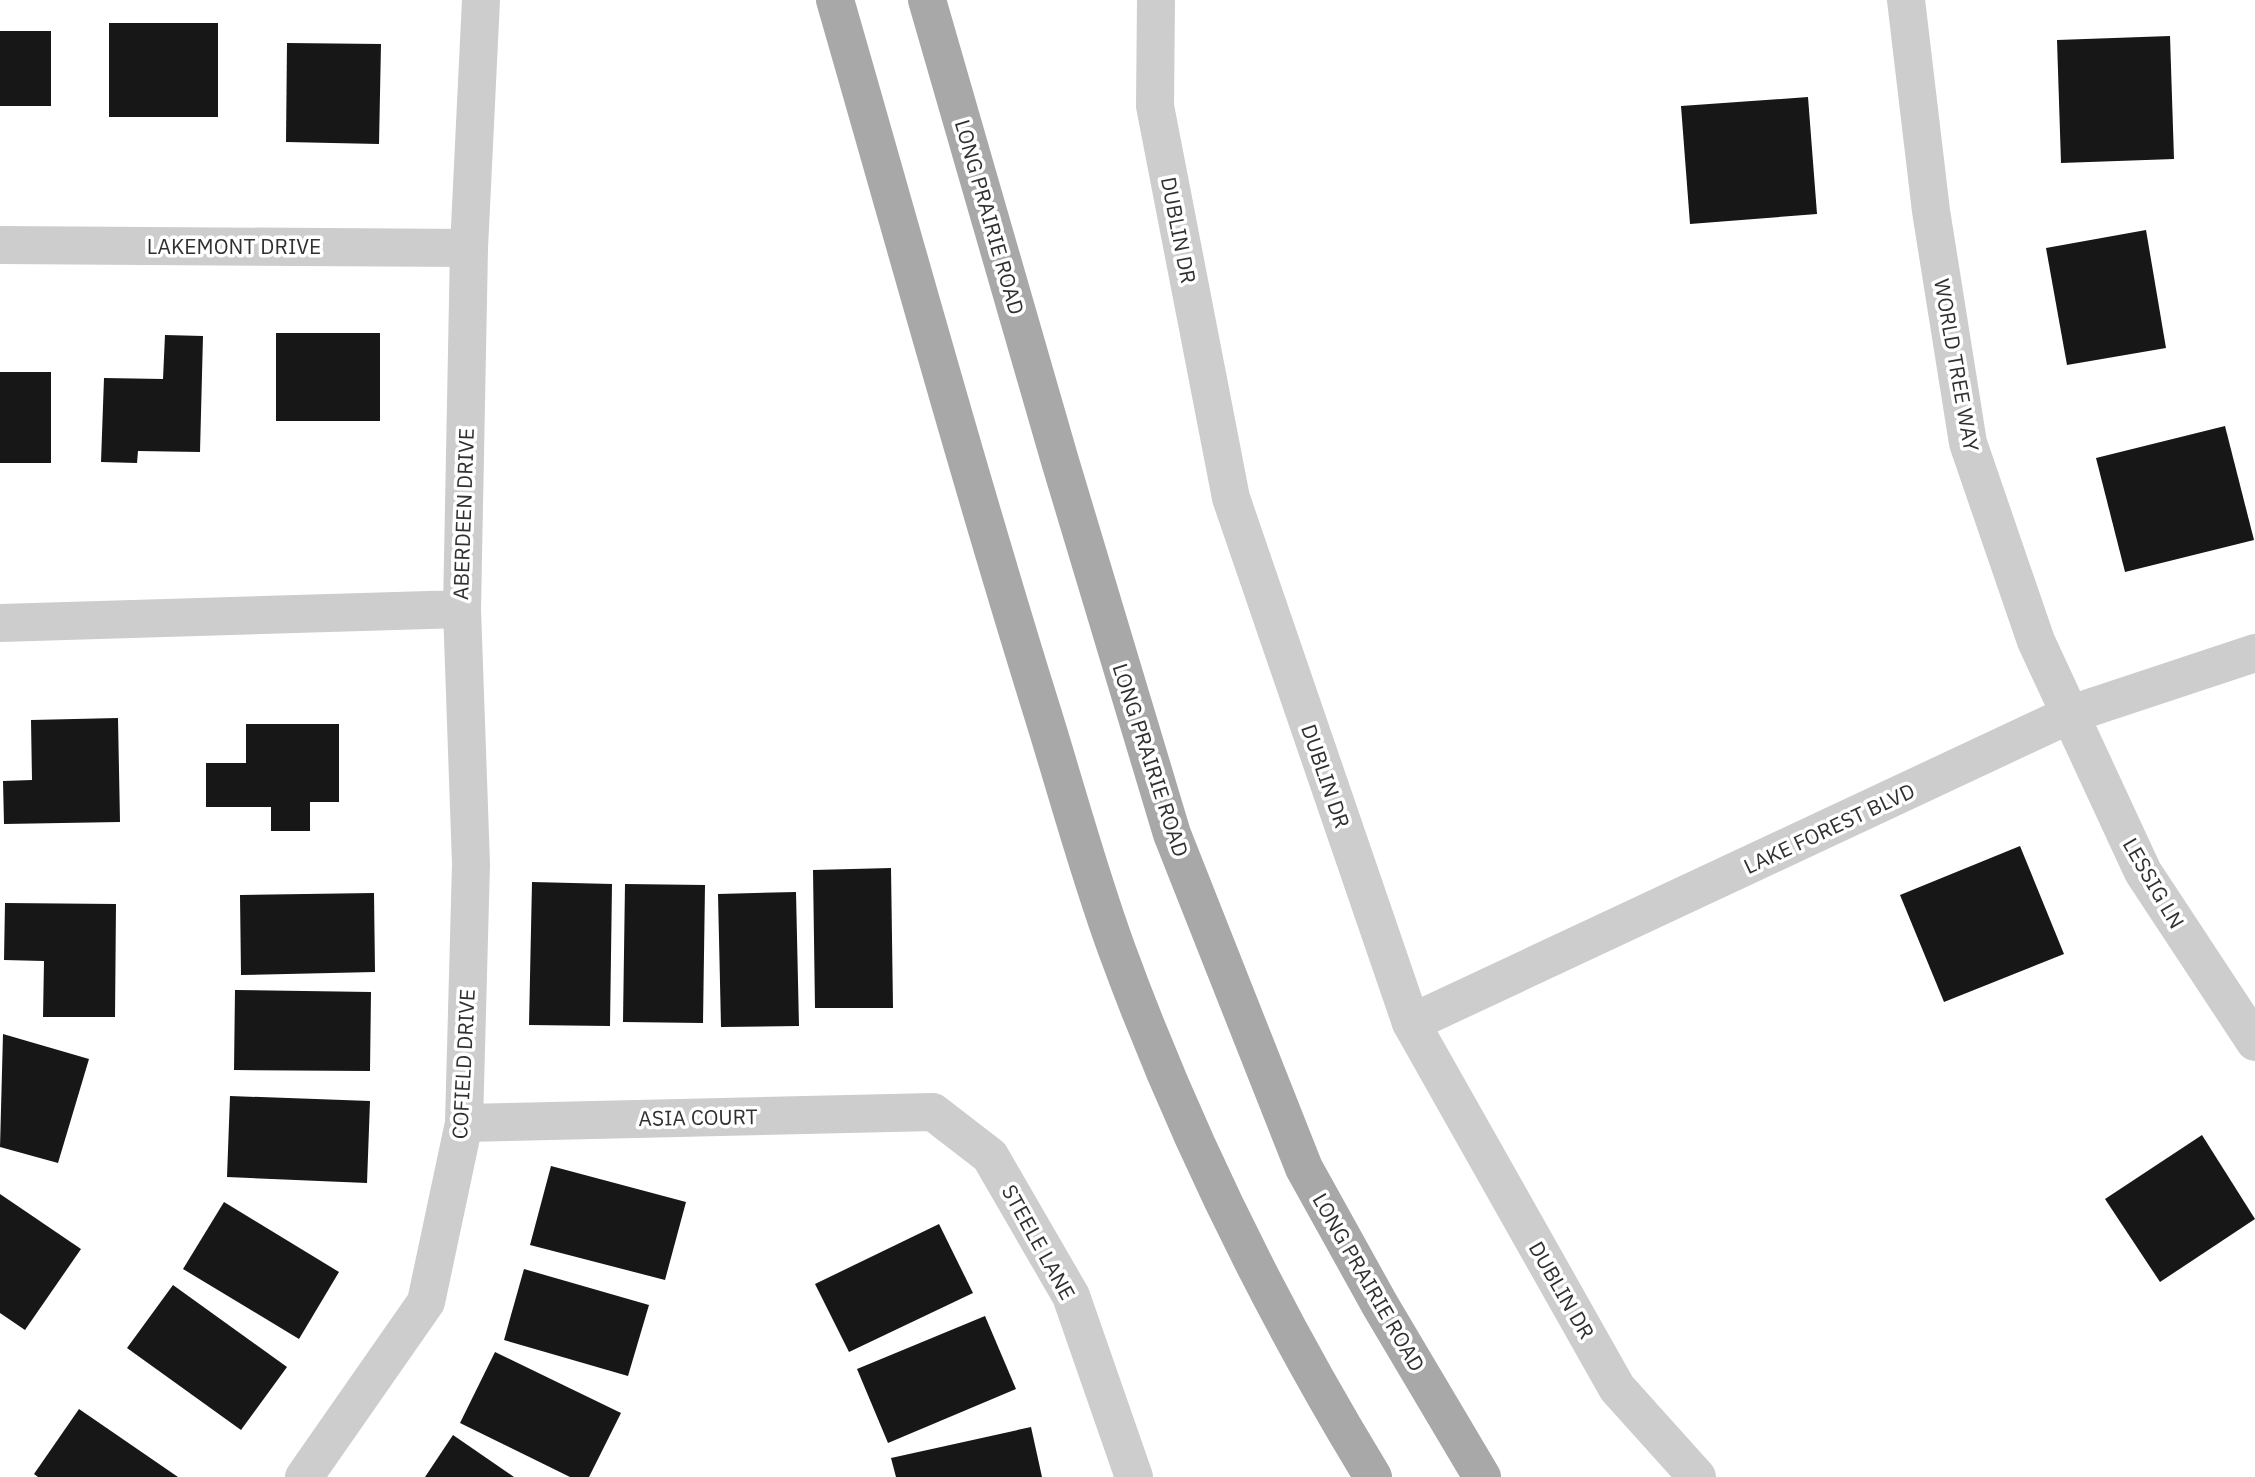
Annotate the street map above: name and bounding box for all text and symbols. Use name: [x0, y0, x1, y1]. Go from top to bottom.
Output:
street label: LONG PRAIRIE ROAD: [949, 116, 1031, 318]
street label: DUBLIN DR: [1155, 174, 1203, 286]
street label: LAKEMONT DRIVE: [147, 232, 321, 260]
street label: WORLD TREE WAY: [1928, 276, 1986, 454]
street label: ABERDEEN DRIVE: [446, 427, 480, 601]
street label: LONG PRAIRIE ROAD: [1107, 660, 1195, 860]
street label: DUBLIN DR: [1295, 720, 1357, 832]
street label: LAKE FOREST BLVD: [1739, 776, 1919, 880]
street label: LESSIG LN: [2117, 833, 2191, 933]
street label: COFIELD DRIVE: [445, 988, 481, 1140]
street label: ASIA COURT: [638, 1102, 758, 1132]
street label: STEELE LANE: [996, 1179, 1082, 1305]
street label: LONG PRAIRIE ROAD: [1306, 1188, 1432, 1376]
street label: DUBLIN DR: [1523, 1236, 1601, 1344]

